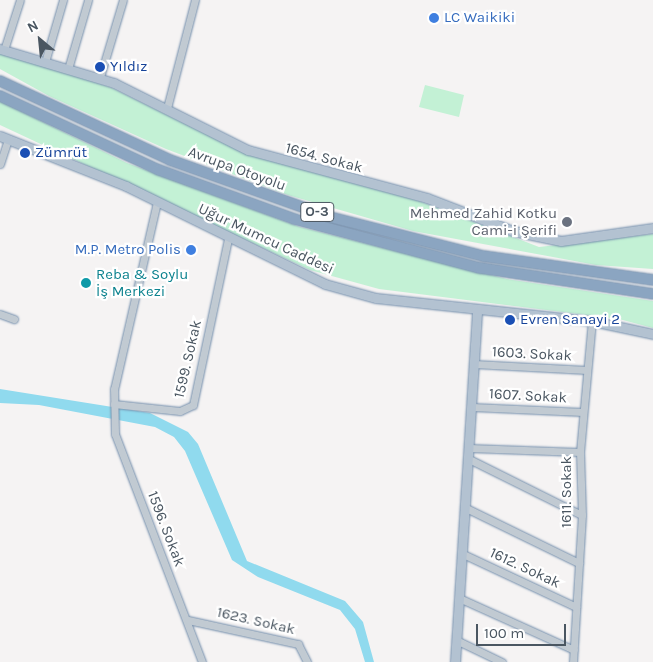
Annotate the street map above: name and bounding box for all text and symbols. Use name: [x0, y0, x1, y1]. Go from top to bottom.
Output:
place label: LC Waikiki: [444, 9, 515, 27]
marker: LC Waikiki: [428, 12, 440, 24]
north arrow: [15, 15, 65, 65]
text: N: [24, 16, 41, 36]
place label: Yıldız: [110, 58, 147, 76]
marker: Yıldız: [94, 61, 106, 73]
street label: 1654. Sokak: [283, 139, 365, 177]
street label: Avrupa Otoyolu: [186, 143, 288, 195]
place label: Zümrüt: [35, 144, 87, 162]
marker: Zümrüt: [19, 147, 31, 159]
street label: Uğur Mumcu Caddesi: [195, 200, 337, 278]
road number: O-3: [300, 200, 334, 223]
place label: Mehmed Zahid Kotku Cami-i Şerifi: [410, 204, 557, 239]
marker: Mehmed Zahid Kotku Cami-i Şerifi: [561, 216, 573, 228]
place label: M.P. Metro Polis: [75, 241, 181, 259]
marker: M.P. Metro Polis: [185, 244, 197, 256]
place label: Reba & Soylu İş Merkezi: [96, 265, 188, 300]
marker: Reba & Soylu İş Merkezi: [80, 277, 92, 289]
place label: Evren Sanayi 2: [520, 311, 620, 329]
marker: Evren Sanayi 2: [504, 314, 516, 326]
street label: 1599. Sokak: [170, 318, 206, 400]
street label: 1603. Sokak: [492, 343, 572, 365]
street label: 1607. Sokak: [489, 385, 567, 407]
street label: 1611. Sokak: [558, 456, 576, 528]
street label: 1596. Sokak: [143, 489, 189, 569]
street label: 1612. Sokak: [487, 544, 563, 592]
street label: 1623. Sokak: [215, 603, 297, 639]
scale bar: [478, 614, 568, 646]
text: 100 m: [484, 624, 524, 642]

